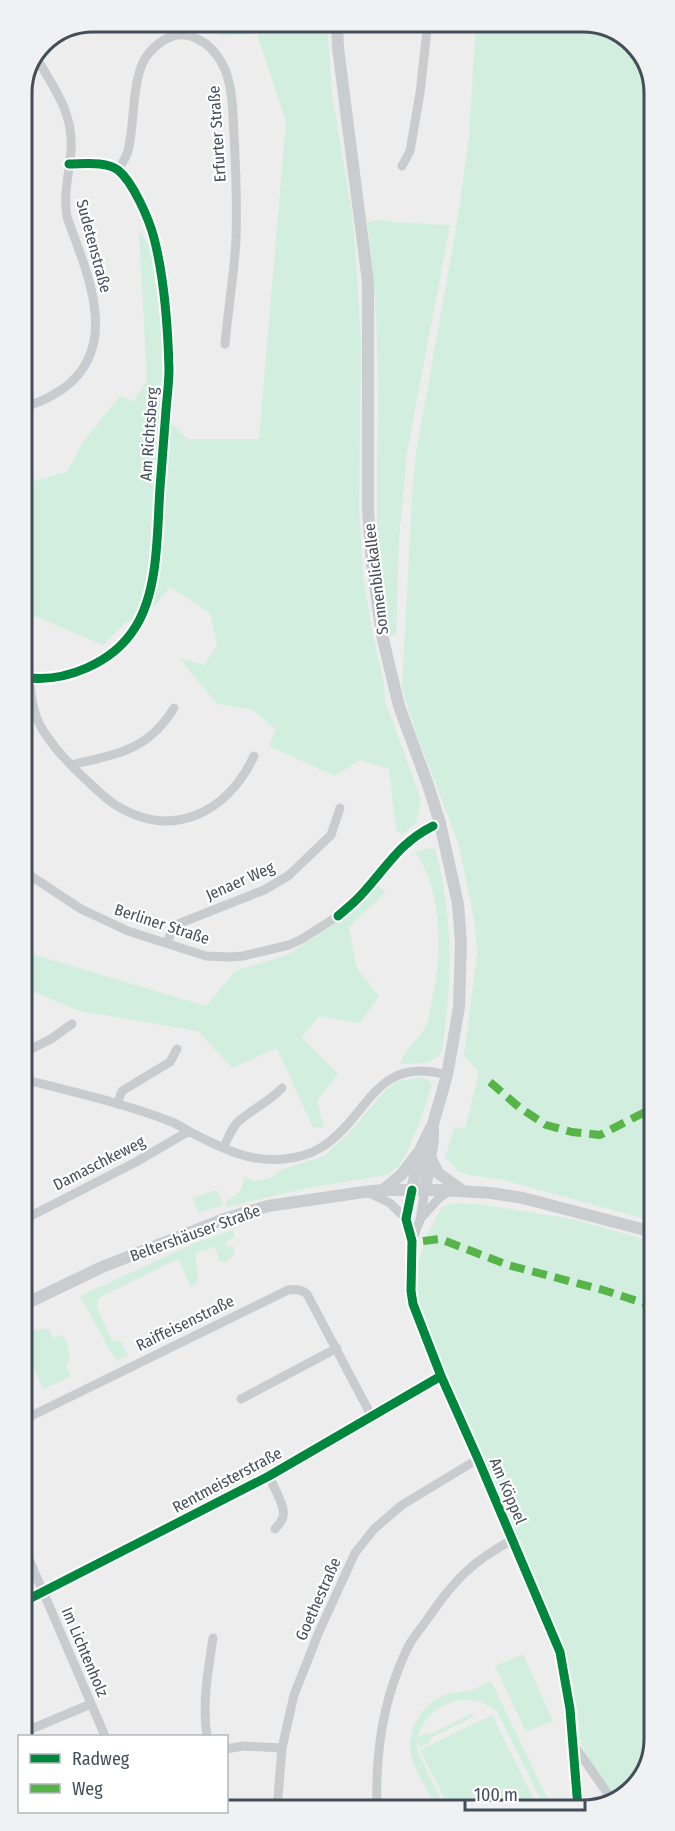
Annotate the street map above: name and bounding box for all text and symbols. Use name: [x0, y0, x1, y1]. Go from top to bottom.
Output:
street label: Erfurter Straße: [204, 85, 230, 183]
street label: Sudetenstraße: [72, 197, 116, 295]
street label: Am Richtsberg: [136, 386, 162, 481]
street label: Sonnenblickallee: [360, 522, 392, 636]
street label: Jenaer Weg: [203, 857, 278, 905]
street label: Berliner Straße: [112, 900, 212, 948]
street label: Damaschkeweg: [50, 1132, 148, 1194]
street label: Beltershäuser Straße: [127, 1201, 263, 1265]
street label: Raiffeisenstraße: [133, 1291, 237, 1355]
street label: Rentmeisterstraße: [169, 1443, 285, 1517]
street label: Am Köppel: [486, 1455, 530, 1527]
street label: Goethestraße: [291, 1555, 345, 1643]
street label: Im Lichtenholz: [58, 1604, 112, 1700]
legend: [18, 1735, 228, 1813]
text: Radweg: [72, 1748, 130, 1770]
scale bar: [465, 1774, 585, 1812]
text: Weg: [72, 1778, 103, 1800]
text: 100 m: [474, 1784, 518, 1806]

